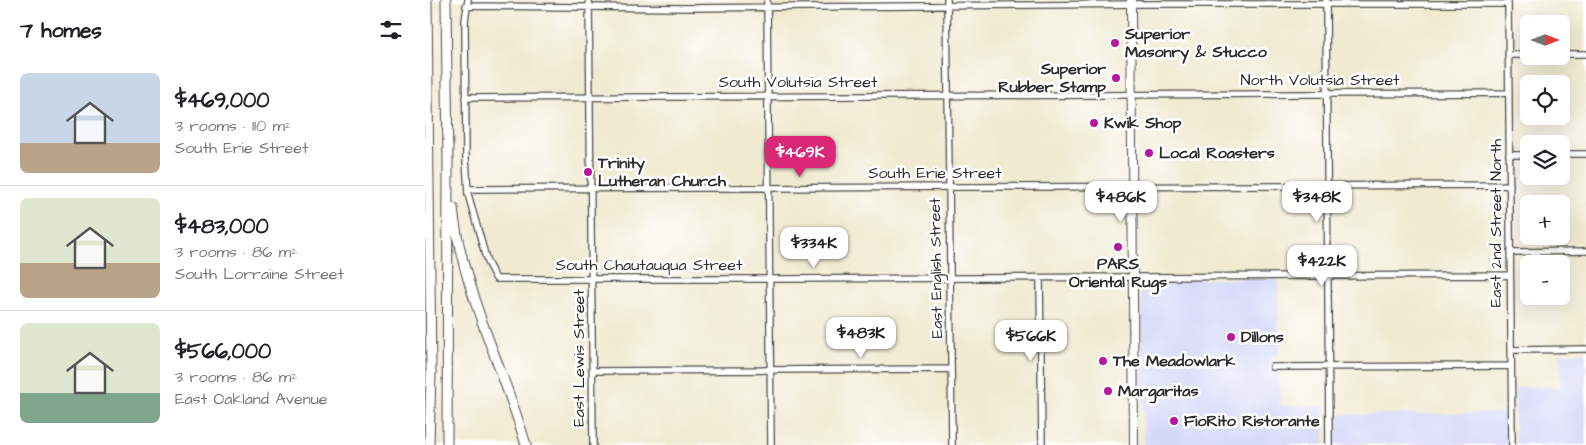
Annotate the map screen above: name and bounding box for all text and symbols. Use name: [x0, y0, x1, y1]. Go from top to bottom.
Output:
north arrow: [1520, 15, 1570, 65]
map controls: [1520, 15, 1570, 305]
text: 7 homes: [20, 16, 102, 45]
icon: filters: [377, 16, 405, 44]
place label: Superior Masonry & Stucco: [1124, 23, 1268, 64]
marker: Superior Masonry & Stucco: [1109, 37, 1121, 49]
place label: Superior Rubber Stamp: [998, 58, 1106, 98]
street label: North Volutsia Street: [1240, 69, 1400, 91]
street label: South Volutsia Street: [719, 71, 878, 93]
marker: Superior Rubber Stamp: [1110, 72, 1122, 84]
button: locate: [1520, 75, 1570, 125]
text: $469,000: [175, 86, 270, 115]
icon: home: [60, 93, 120, 153]
place label: Kwik Shop: [1104, 112, 1181, 134]
text: 3 rooms · 110 m²: [175, 115, 291, 137]
marker: Kwik Shop: [1088, 117, 1100, 129]
button: layers: [1520, 135, 1570, 185]
pin: $469K: [765, 136, 835, 178]
text: South Erie Street: [175, 137, 308, 159]
street label: East 2nd Street North: [1485, 139, 1507, 307]
text: $469K: [776, 141, 824, 163]
place label: Local Roasters: [1159, 142, 1275, 164]
marker: Local Roasters: [1143, 147, 1155, 159]
place label: Trinity Lutheran Church: [597, 152, 727, 192]
street label: South Erie Street: [868, 162, 1002, 184]
marker: Trinity Lutheran Church: [582, 166, 594, 178]
pin: $486K: [1086, 180, 1156, 223]
pin: $348K: [1282, 180, 1352, 223]
text: $486K: [1096, 186, 1146, 208]
text: $348K: [1293, 186, 1341, 208]
button: +: [1520, 195, 1570, 245]
street label: East English Street: [924, 197, 949, 339]
text: $483,000: [175, 212, 269, 241]
icon: home: [60, 218, 120, 278]
pin: $334K: [779, 226, 849, 269]
text: $334K: [791, 232, 837, 254]
text: 3 rooms · 86 m²: [175, 241, 297, 263]
marker: PARS Oriental Rugs: [1112, 241, 1124, 253]
pin: $422K: [1287, 244, 1357, 287]
text: $422K: [1298, 250, 1346, 272]
place label: PARS Oriental Rugs: [1069, 253, 1167, 295]
street label: South Chautauqua Street: [556, 254, 743, 276]
button: −: [1520, 255, 1570, 305]
text: South Lorraine Street: [175, 263, 344, 285]
street label: East Lewis Street: [568, 289, 590, 427]
pin: $483K: [826, 316, 896, 359]
pin: $566K: [996, 320, 1066, 362]
text: $483K: [837, 322, 885, 344]
text: $566K: [1006, 325, 1056, 347]
place label: Dillons: [1241, 326, 1284, 348]
marker: Dillons: [1225, 331, 1237, 343]
text: $566,000: [175, 337, 271, 366]
icon: home: [60, 343, 120, 403]
place label: The Meadowlark: [1112, 350, 1236, 372]
marker: The Meadowlark: [1097, 355, 1109, 367]
text: 3 rooms · 86 m²: [175, 366, 297, 388]
place label: Margaritas: [1118, 380, 1198, 404]
marker: Margaritas: [1102, 385, 1114, 397]
text: East Oakland Avenue: [175, 388, 327, 410]
place label: FioRito Ristorante: [1184, 410, 1320, 432]
marker: FioRito Ristorante: [1168, 415, 1180, 427]

